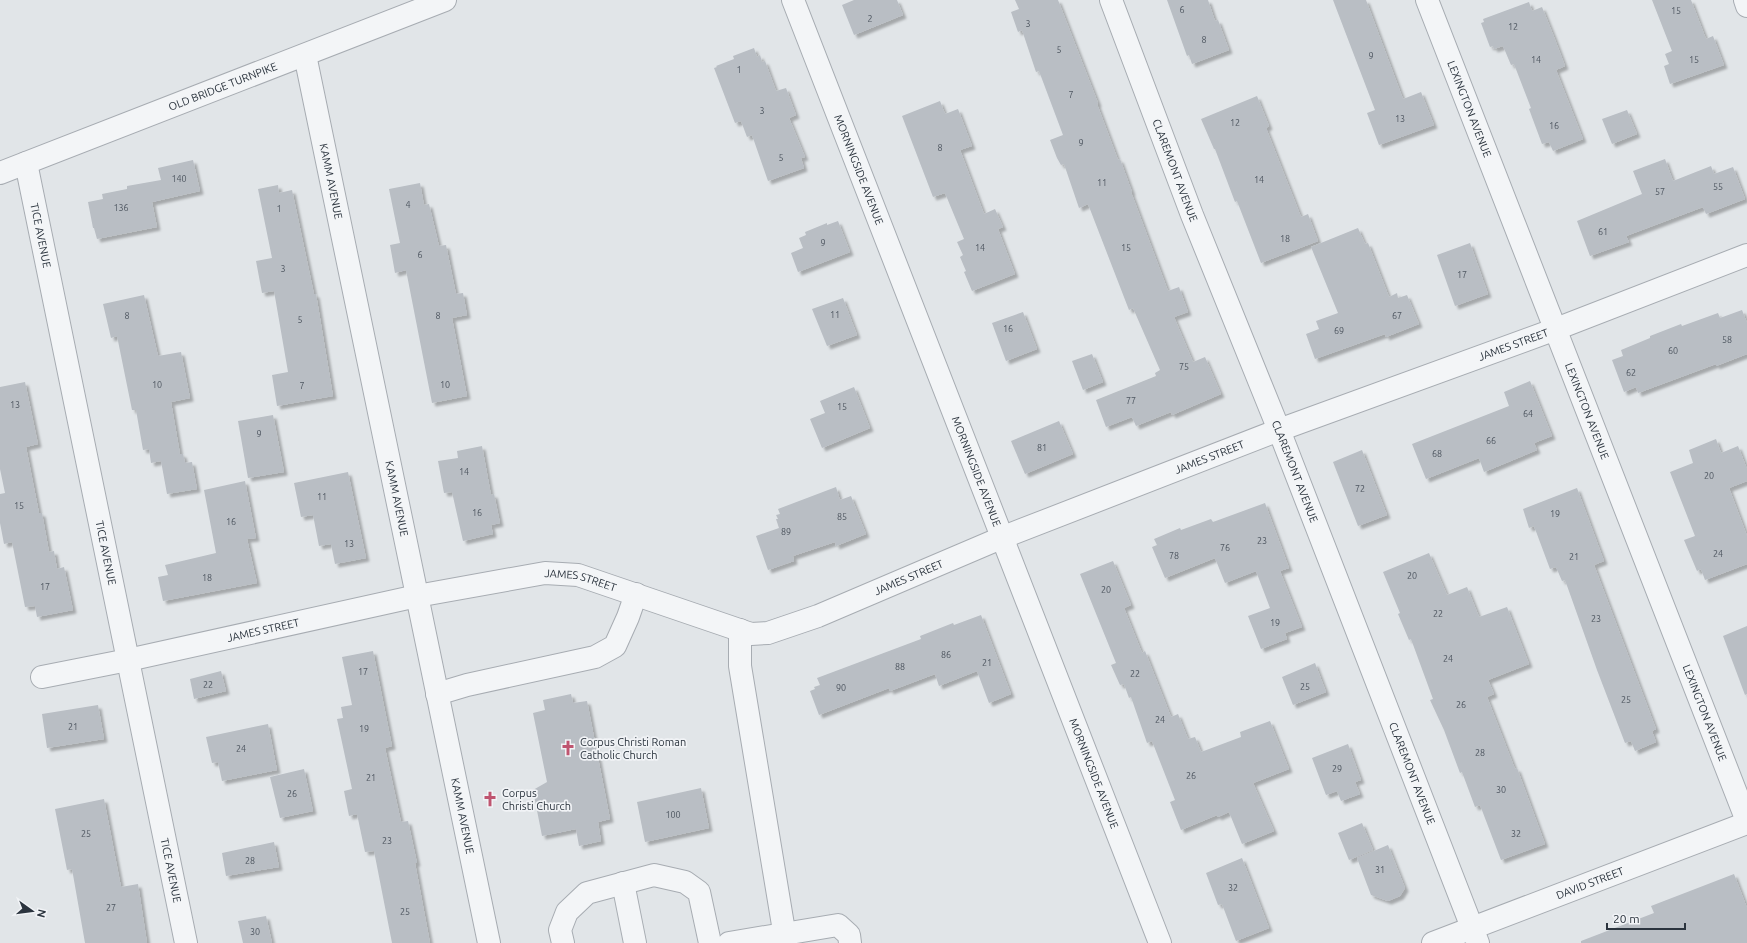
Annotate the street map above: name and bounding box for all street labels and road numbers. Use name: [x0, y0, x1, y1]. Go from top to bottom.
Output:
street label: LEXINGTON AVENUE: [1445, 59, 1494, 159]
street label: OLD BRIDGE TURNPIKE: [167, 60, 279, 113]
street label: MORNINGSIDE AVENUE: [832, 113, 886, 226]
street label: CLAREMONT AVENUE: [1150, 117, 1200, 223]
street label: KAMM AVENUE: [317, 142, 345, 220]
street label: TICE AVENUE: [28, 202, 53, 269]
street label: JAMES STREET: [1477, 326, 1550, 363]
street label: LEXINGTON AVENUE: [1563, 361, 1611, 461]
street label: MORNINGSIDE AVENUE: [950, 415, 1003, 528]
street label: CLAREMONT AVENUE: [1270, 418, 1320, 524]
street label: JAMES STREET: [1173, 438, 1246, 476]
street label: KAMM AVENUE: [383, 460, 411, 538]
street label: TICE AVENUE: [93, 519, 118, 586]
street label: JAMES STREET: [872, 557, 945, 597]
street label: JAMES STREET: [544, 567, 618, 594]
street label: JAMES STREET: [226, 616, 300, 644]
street label: LEXINGTON AVENUE: [1681, 663, 1729, 763]
street label: MORNINGSIDE AVENUE: [1067, 717, 1121, 830]
street label: CLAREMONT AVENUE: [1387, 720, 1437, 826]
street label: KAMM AVENUE: [449, 777, 476, 855]
street label: TICE AVENUE: [159, 837, 184, 904]
street label: DAVID STREET: [1554, 865, 1626, 901]

